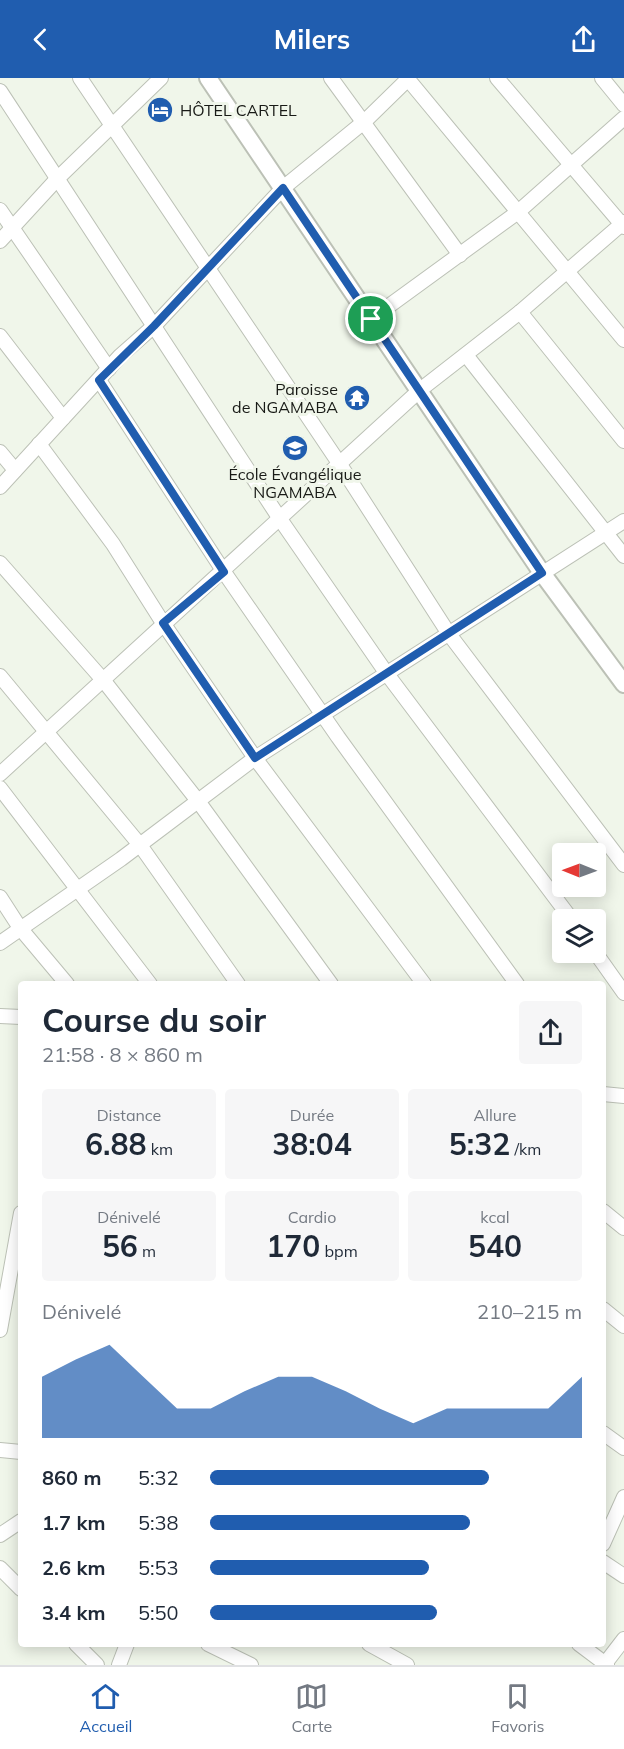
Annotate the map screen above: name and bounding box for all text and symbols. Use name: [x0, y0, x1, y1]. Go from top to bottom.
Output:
text: Milers: [274, 22, 350, 56]
icon: back: [24, 23, 57, 56]
icon: share: [567, 23, 600, 56]
hotel icon: HÔTEL CARTEL: [145, 95, 175, 125]
place label: HÔTEL CARTEL: [180, 100, 297, 120]
pin: [345, 293, 396, 344]
icon: arrive: [354, 302, 387, 335]
place label: Paroisse de NGAMABA: [232, 379, 338, 417]
temple icon: Paroisse de NGAMABA: [342, 383, 372, 413]
school or university icon: École Évangélique NGAMABA: [280, 433, 310, 463]
place label: École Évangélique NGAMABA: [228, 464, 362, 502]
north arrow: [552, 843, 606, 897]
map controls: [552, 843, 606, 963]
button: layers: [552, 909, 606, 963]
text: Course du soir: [42, 999, 266, 1040]
button: share: [519, 1001, 582, 1064]
text: 21:58 · 8 × 860 m: [42, 1042, 203, 1067]
text: Distance: [97, 1105, 161, 1125]
text: Durée: [290, 1105, 334, 1125]
text: Allure: [473, 1105, 517, 1125]
text: 6.88: [85, 1125, 146, 1163]
text: 38:04: [272, 1125, 352, 1163]
text: 5:32: [449, 1125, 510, 1163]
text: km: [146, 1139, 173, 1159]
text: /km: [510, 1139, 541, 1159]
text: Dénivelé: [97, 1207, 161, 1227]
text: Cardio: [288, 1207, 336, 1227]
text: kcal: [480, 1207, 510, 1227]
text: 56: [102, 1227, 138, 1265]
text: 170: [266, 1227, 320, 1265]
text: 540: [468, 1227, 522, 1265]
text: m: [138, 1241, 156, 1261]
text: bpm: [320, 1241, 358, 1261]
text: Dénivelé: [42, 1299, 121, 1324]
text: 210–215 m: [477, 1299, 582, 1324]
text: 860 m: [42, 1465, 101, 1490]
text: 5:32: [138, 1465, 179, 1490]
text: 1.7 km: [42, 1510, 105, 1535]
text: 5:38: [138, 1510, 179, 1535]
text: 2.6 km: [42, 1555, 105, 1580]
text: 5:53: [138, 1555, 179, 1580]
text: 3.4 km: [42, 1600, 105, 1625]
text: 5:50: [138, 1600, 179, 1625]
tab: Accueil: [80, 1680, 132, 1736]
tab: Carte: [291, 1680, 332, 1736]
tab: Favoris: [491, 1680, 544, 1736]

